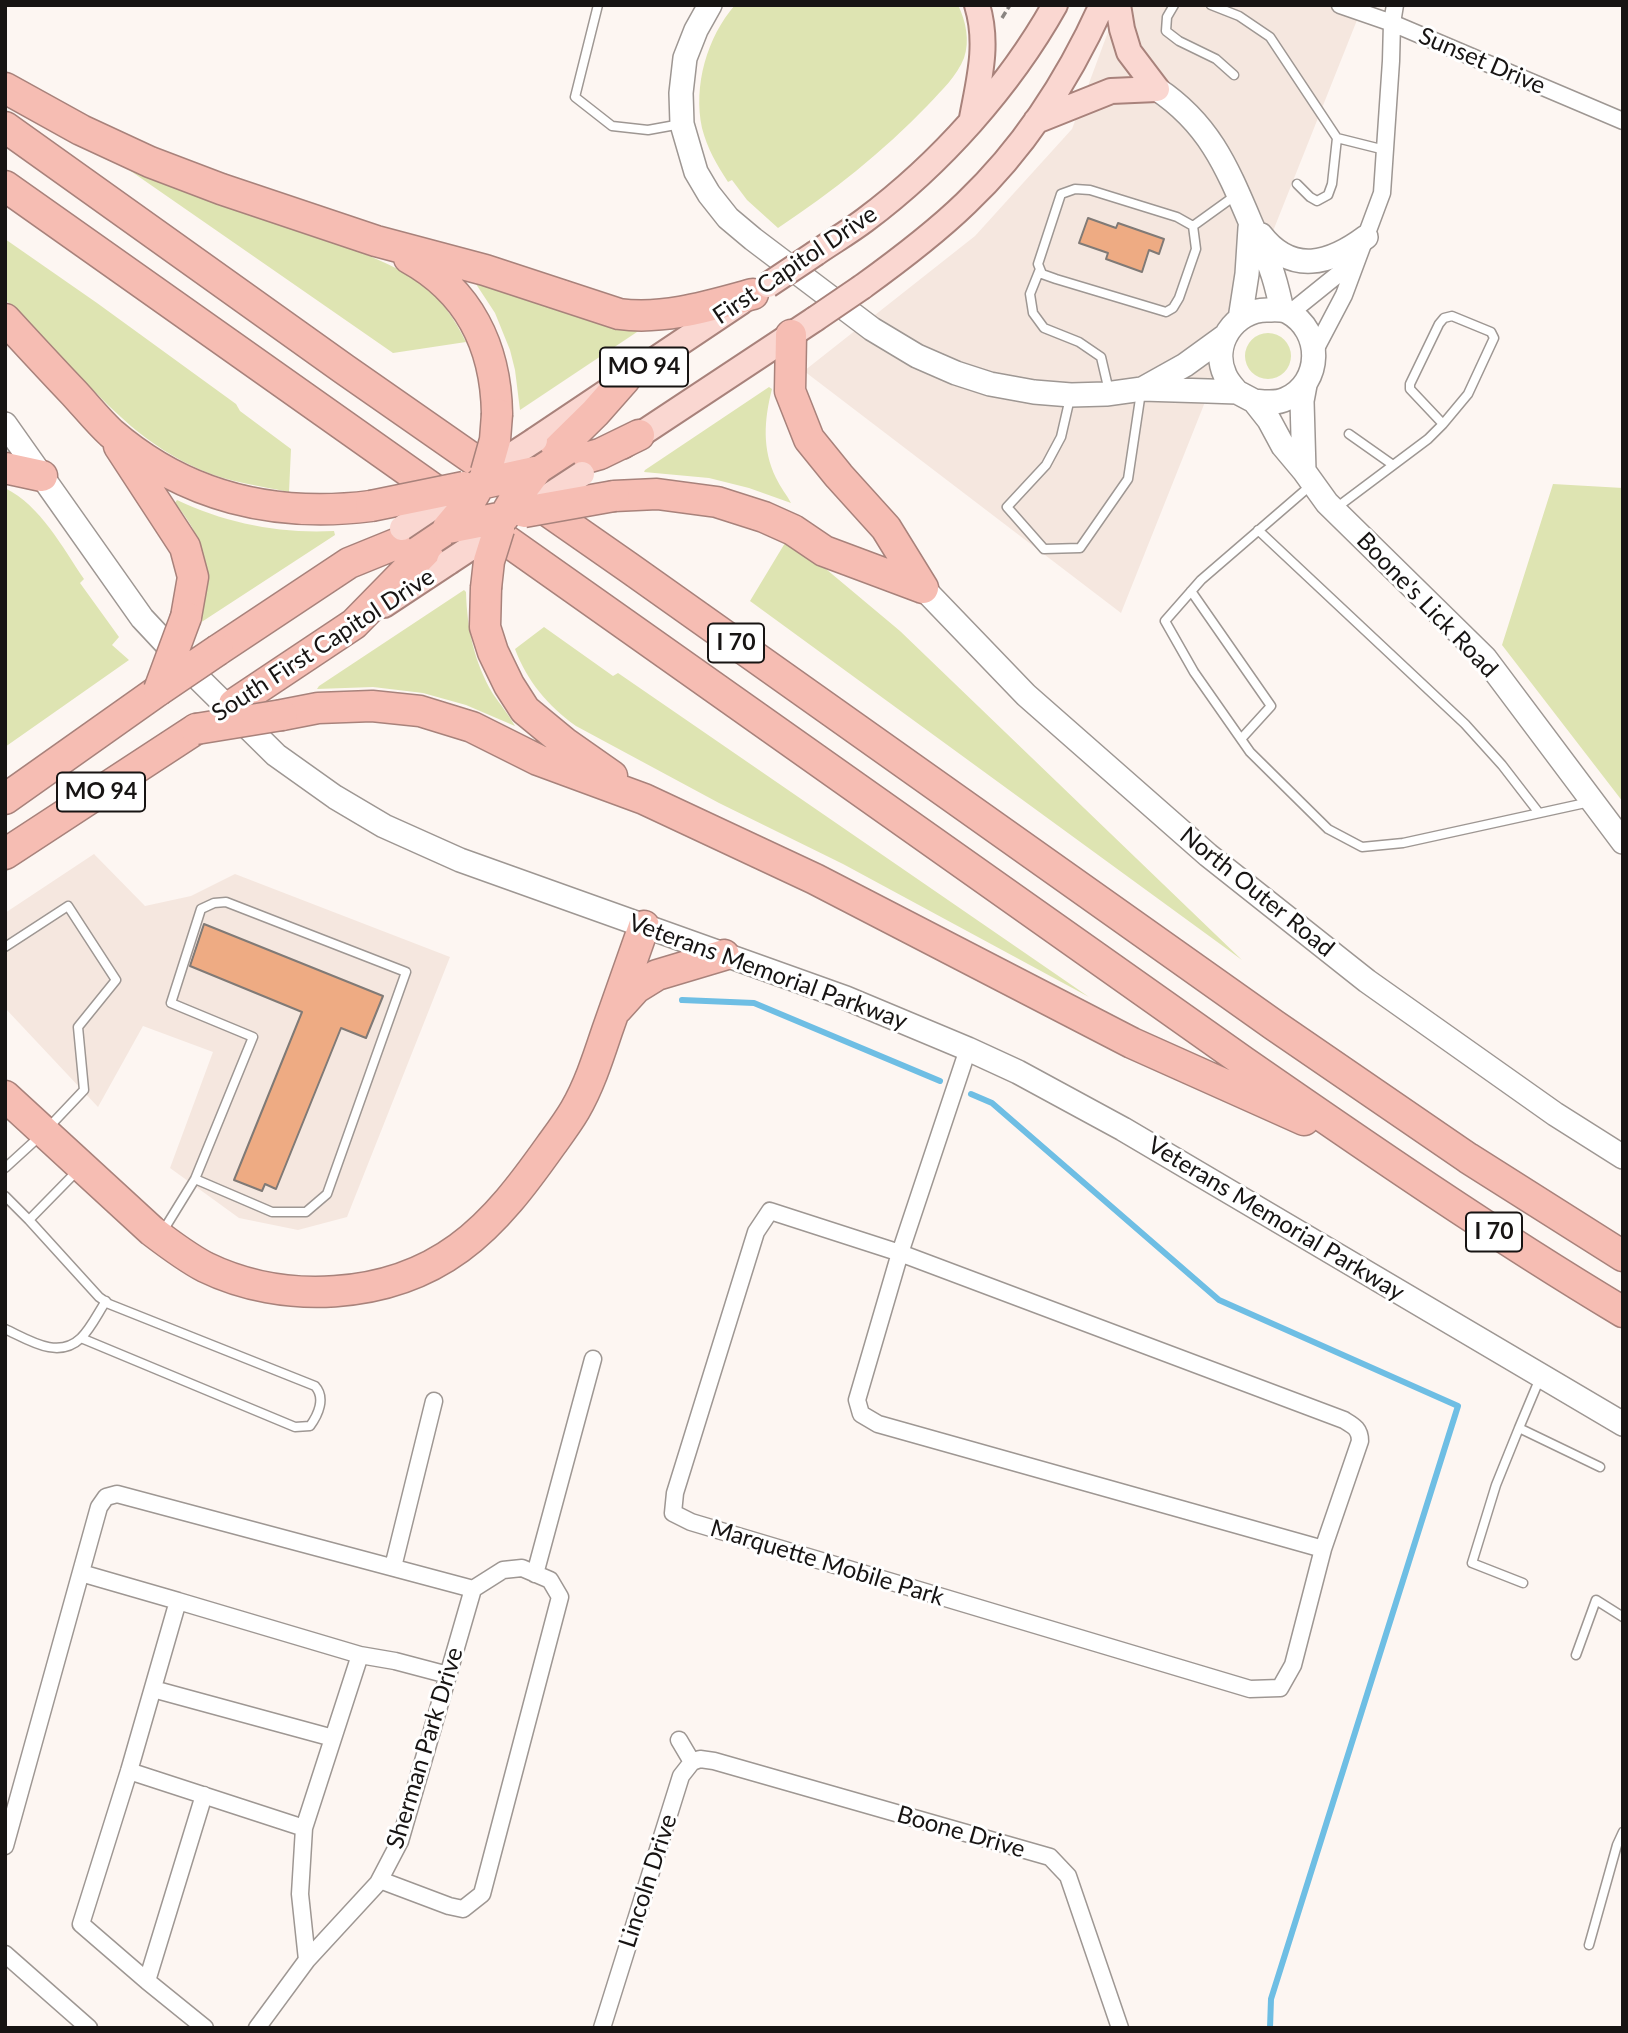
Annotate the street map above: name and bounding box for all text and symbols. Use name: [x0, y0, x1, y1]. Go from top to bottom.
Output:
street label: Sunset Drive: [1414, 21, 1550, 101]
street label: First Capitol Drive: [708, 200, 882, 330]
road number: MO 94: [600, 348, 688, 386]
street label: Boone's Lick Road: [1350, 526, 1504, 684]
street label: South First Capitol Drive: [206, 562, 440, 728]
road number: I 70: [708, 624, 764, 663]
road number: MO 94: [57, 772, 145, 812]
street label: North Outer Road: [1174, 821, 1340, 963]
street label: Veterans Memorial Parkway: [625, 908, 911, 1036]
street label: Veterans Memorial Parkway: [1142, 1131, 1410, 1307]
road number: I 70: [1466, 1212, 1522, 1252]
street label: Marquette Mobile Park: [707, 1514, 947, 1612]
street label: Sherman Park Drive: [381, 1644, 469, 1852]
street label: Boone Drive: [894, 1800, 1028, 1864]
street label: Lincoln Drive: [613, 1811, 683, 1951]

